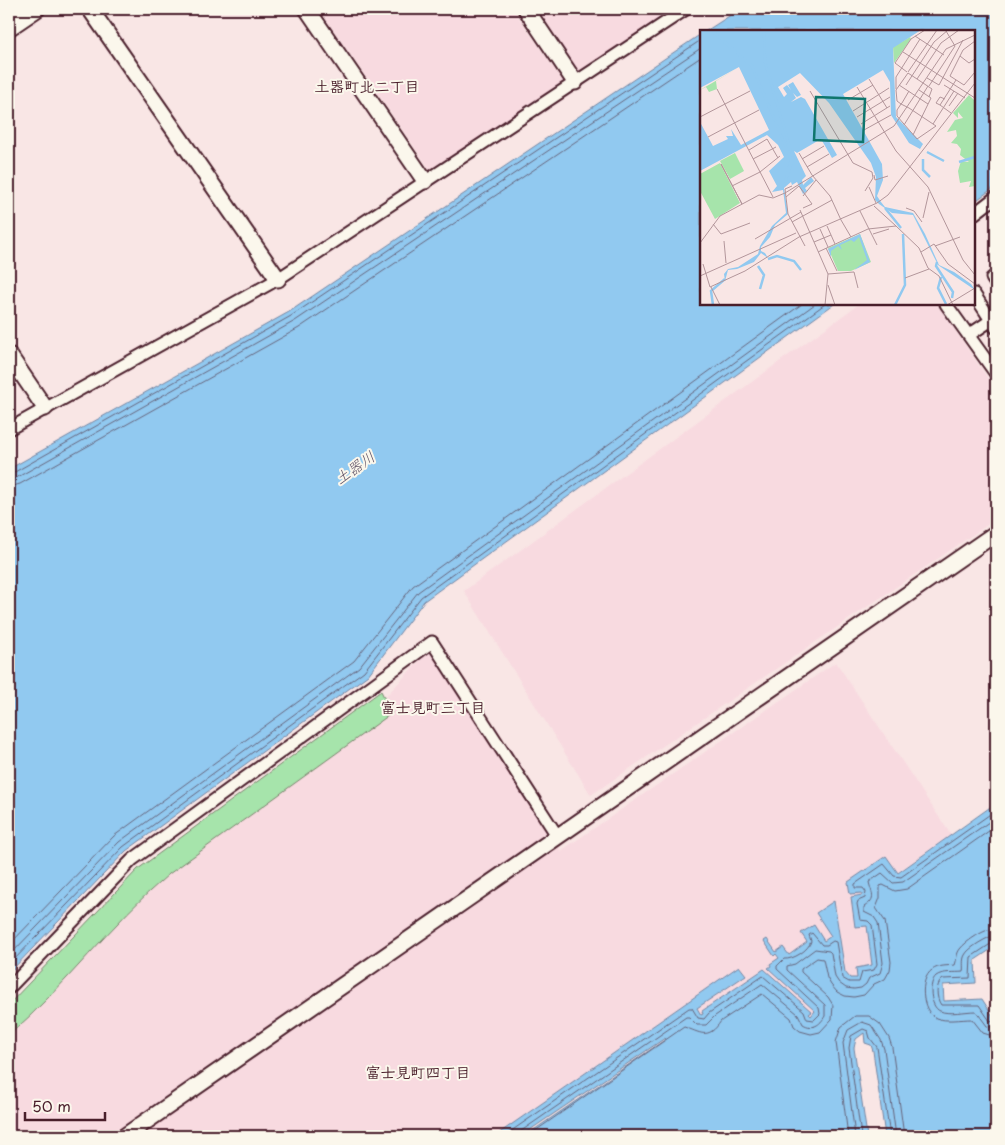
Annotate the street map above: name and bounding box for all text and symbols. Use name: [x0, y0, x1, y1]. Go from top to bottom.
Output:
inset map: [700, 30, 975, 305]
district label: 土器町北二丁目: [314, 74, 420, 97]
water label: 土器川: [329, 444, 379, 489]
district label: 富士見町三丁目: [380, 695, 486, 718]
district label: 富士見町四丁目: [365, 1060, 471, 1083]
scale bar: [25, 1090, 105, 1122]
text: 50 m: [32, 1094, 71, 1117]

